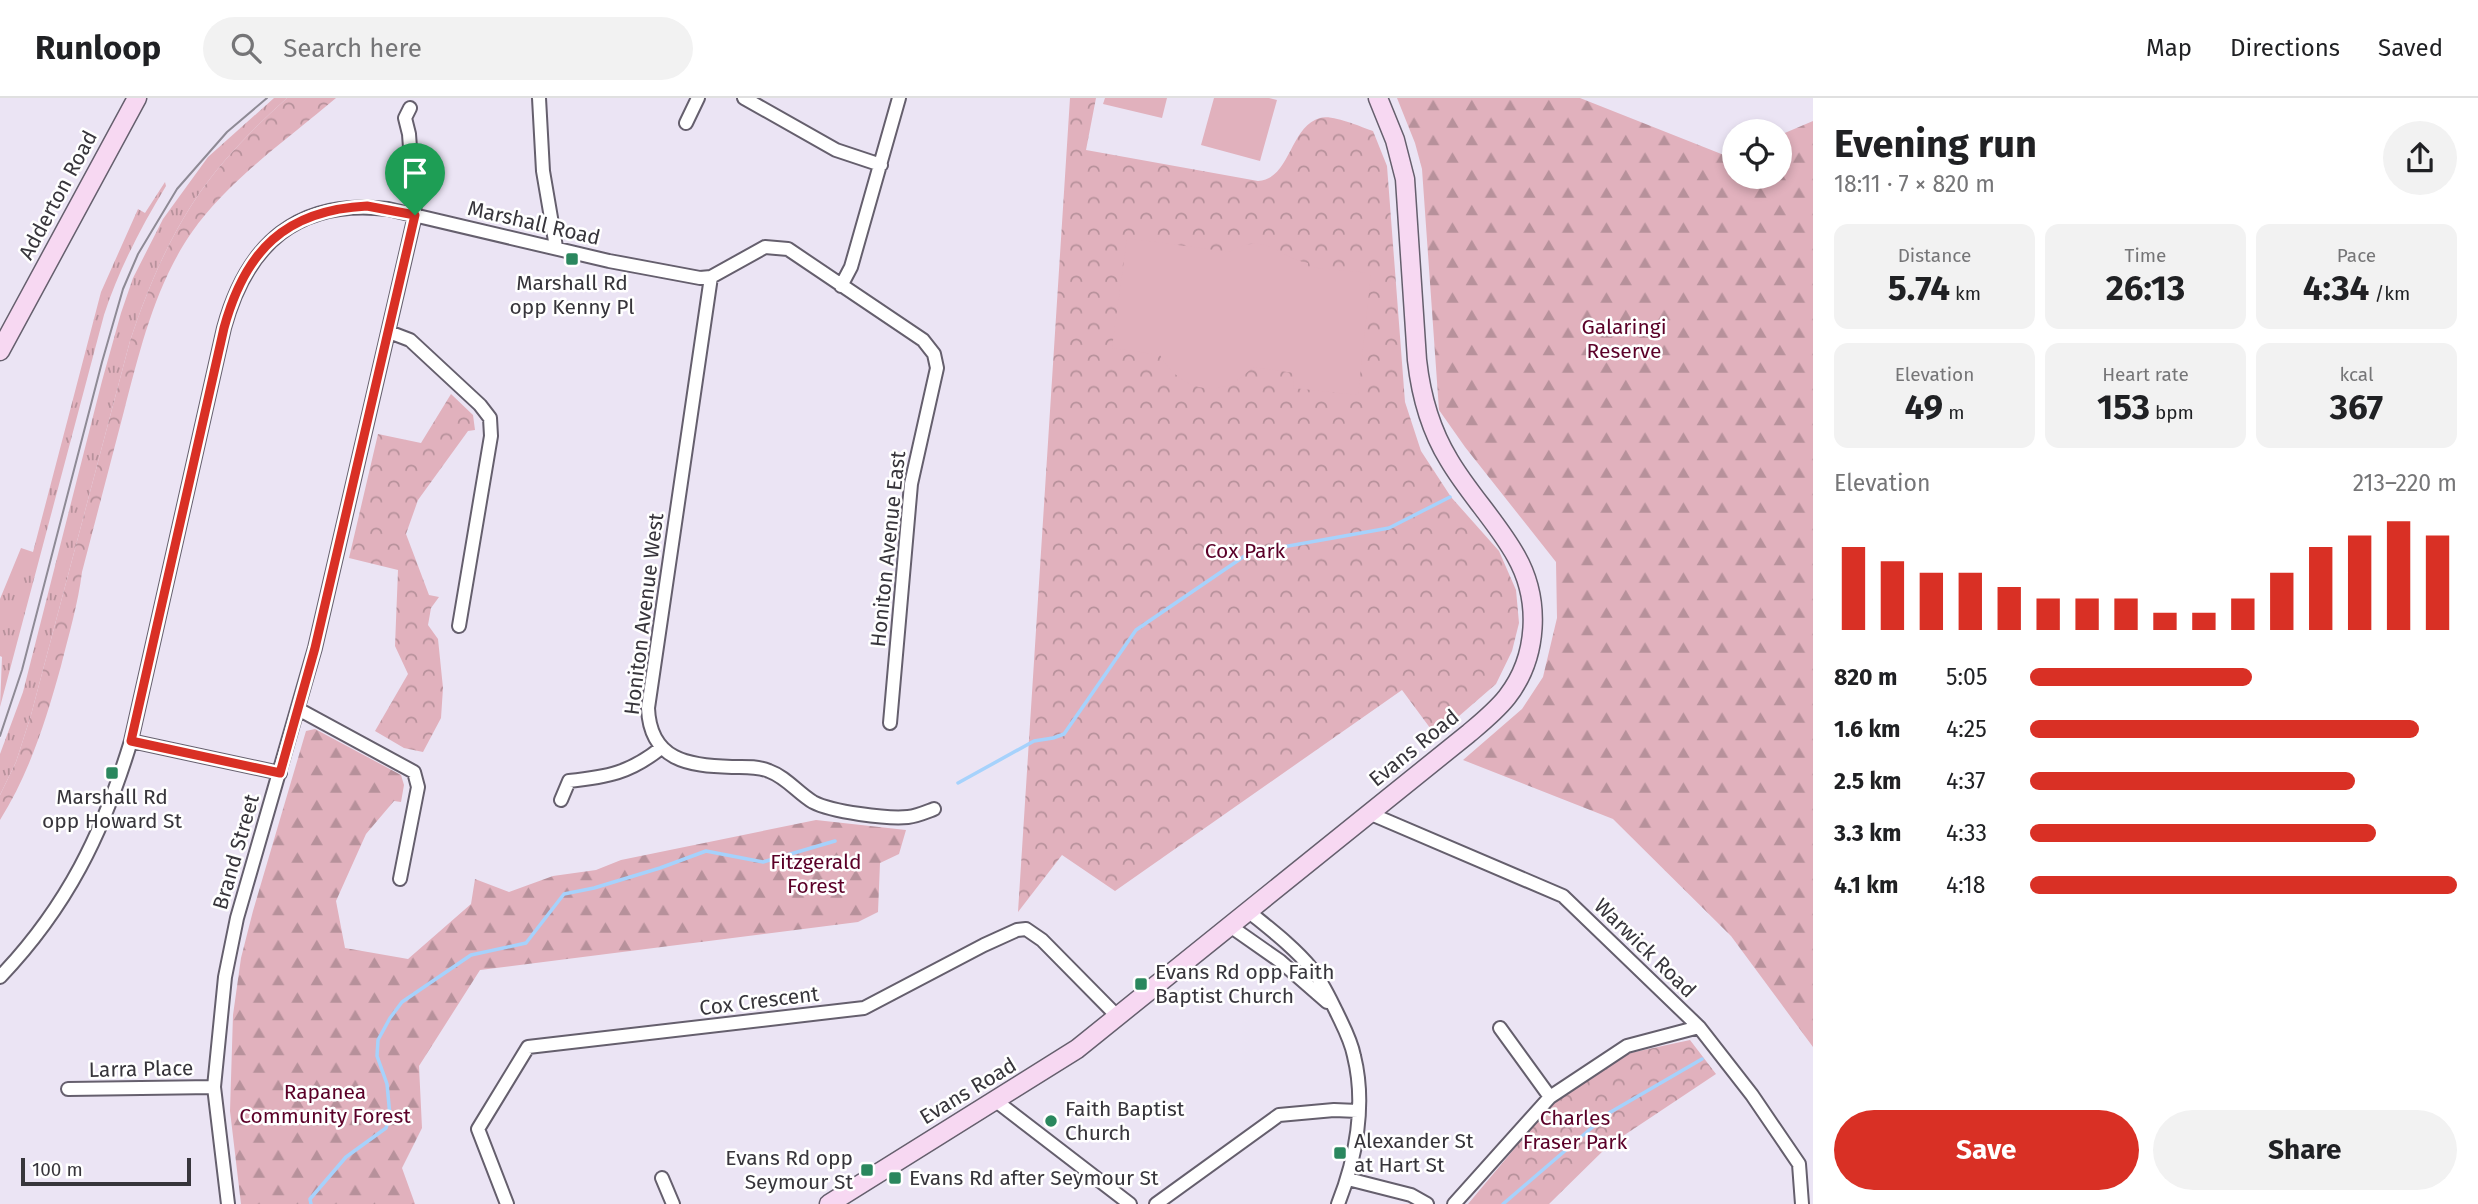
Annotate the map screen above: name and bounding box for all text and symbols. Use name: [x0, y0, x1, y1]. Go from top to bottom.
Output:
search box: [203, 17, 693, 80]
text: Runloop: [35, 28, 161, 68]
icon: search: [227, 29, 265, 67]
text: Search here: [283, 33, 422, 64]
text: Map: [2146, 34, 2192, 62]
text: Directions: [2230, 34, 2340, 62]
text: Saved: [2378, 34, 2443, 62]
map controls: [1722, 119, 1792, 189]
button: locate: [1722, 119, 1792, 189]
text: Evening run: [1834, 121, 2037, 167]
button: share: [2383, 121, 2457, 195]
street label: Adderton Road: [13, 126, 103, 264]
pin: [385, 143, 445, 215]
icon: arrive: [396, 154, 434, 192]
text: 18:11 · 7 × 820 m: [1834, 170, 1995, 198]
street label: Marshall Road: [465, 195, 603, 251]
text: Distance: [1898, 244, 1971, 267]
text: Time: [2125, 244, 2166, 267]
text: Pace: [2337, 244, 2376, 267]
marker: Marshall Rd opp Kenny Pl: [564, 251, 580, 267]
text: 5.74: [1888, 267, 1950, 309]
text: 26:13: [2106, 267, 2185, 309]
text: 4:34: [2303, 267, 2369, 309]
place label: Marshall Rd opp Kenny Pl: [510, 270, 634, 320]
text: km: [1950, 282, 1981, 305]
text: /km: [2369, 282, 2410, 305]
park label: Galaringi Reserve: [1581, 314, 1667, 364]
text: Elevation: [1895, 363, 1974, 386]
text: Heart rate: [2102, 363, 2189, 386]
text: kcal: [2339, 363, 2374, 386]
text: 49: [1904, 386, 1943, 428]
text: 153: [2097, 386, 2150, 428]
text: 367: [2330, 386, 2383, 428]
text: m: [1943, 401, 1965, 424]
text: bpm: [2150, 401, 2194, 424]
street label: Honiton Avenue East: [865, 449, 911, 648]
text: Elevation: [1834, 469, 1930, 497]
text: 213–220 m: [2353, 469, 2457, 497]
street label: Honiton Avenue West: [619, 511, 669, 717]
park label: Cox Park: [1205, 538, 1285, 564]
text: 820 m: [1834, 663, 1897, 691]
text: 5:05: [1946, 663, 1987, 691]
street label: Evans Road: [1364, 704, 1464, 792]
text: 1.6 km: [1834, 715, 1901, 743]
text: 4:25: [1946, 715, 1987, 743]
marker: Marshall Rd opp Howard St: [104, 765, 120, 781]
text: 2.5 km: [1834, 767, 1902, 795]
text: 4:37: [1946, 767, 1986, 795]
place label: Marshall Rd opp Howard St: [42, 784, 182, 834]
street label: Brand Street: [207, 791, 265, 913]
text: 3.3 km: [1834, 819, 1901, 847]
text: 4:33: [1946, 819, 1987, 847]
park label: Fitzgerald Forest: [770, 849, 862, 899]
text: 4.1 km: [1834, 871, 1898, 899]
text: 4:18: [1946, 871, 1985, 899]
street label: Warwick Road: [1588, 893, 1702, 1003]
place label: Evans Rd opp Faith Baptist Church: [1155, 959, 1335, 1009]
marker: Evans Rd opp Faith Baptist Church: [1133, 976, 1149, 992]
street label: Cox Crescent: [698, 981, 821, 1021]
street label: Evans Road: [915, 1052, 1021, 1130]
street label: Larra Place: [88, 1055, 194, 1083]
park label: Rapanea Community Forest: [239, 1079, 411, 1129]
place label: Faith Baptist Church: [1065, 1096, 1185, 1146]
park label: Charles Fraser Park: [1523, 1105, 1627, 1155]
button: Save: [1834, 1110, 2139, 1190]
button: Share: [2153, 1110, 2457, 1190]
marker: Faith Baptist Church: [1043, 1113, 1059, 1129]
place label: Alexander St at Hart St: [1354, 1128, 1474, 1178]
place label: Evans Rd opp Seymour St: [725, 1145, 853, 1195]
marker: Alexander St at Hart St: [1332, 1145, 1348, 1161]
scale bar: [21, 1155, 191, 1187]
text: 100 m: [32, 1158, 83, 1181]
marker: Evans Rd opp Seymour St: [859, 1162, 875, 1178]
place label: Evans Rd after Seymour St: [909, 1165, 1159, 1191]
marker: Evans Rd after Seymour St: [887, 1170, 903, 1186]

